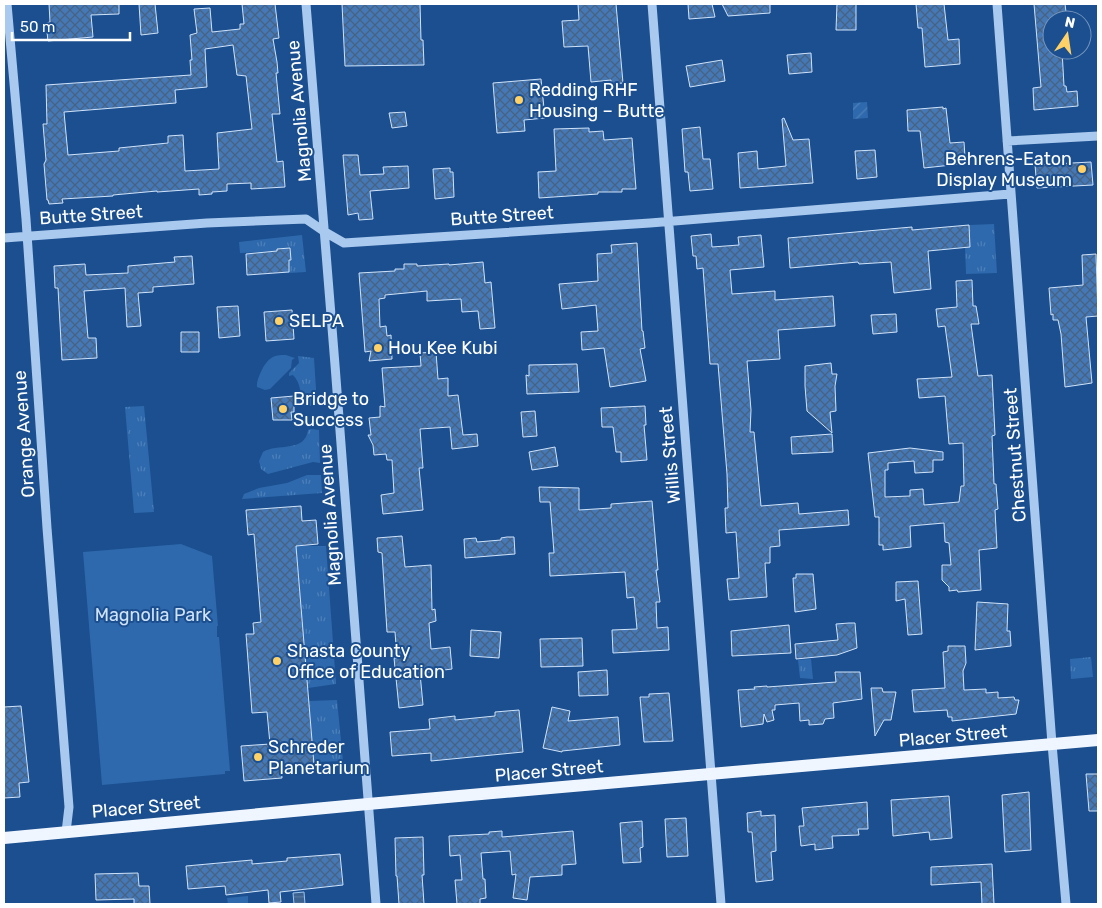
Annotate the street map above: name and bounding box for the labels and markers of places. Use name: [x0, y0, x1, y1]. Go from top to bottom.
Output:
place label: Redding RHF Housing – Butte: [529, 79, 664, 122]
marker: Redding RHF Housing – Butte: [513, 94, 525, 106]
place label: Behrens-Eaton Display Museum: [936, 148, 1072, 191]
marker: Behrens-Eaton Display Museum: [1076, 163, 1088, 175]
place label: SELPA: [289, 310, 344, 332]
marker: SELPA: [273, 315, 285, 327]
place label: Hou Kee Kubi: [388, 337, 498, 359]
marker: Hou Kee Kubi: [372, 342, 384, 354]
place label: Bridge to Success: [293, 388, 369, 431]
marker: Bridge to Success: [277, 403, 289, 415]
place label: Shasta County Office of Education: [287, 640, 445, 683]
marker: Shasta County Office of Education: [271, 655, 283, 667]
place label: Schreder Planetarium: [268, 736, 370, 779]
marker: Schreder Planetarium: [252, 751, 264, 763]

